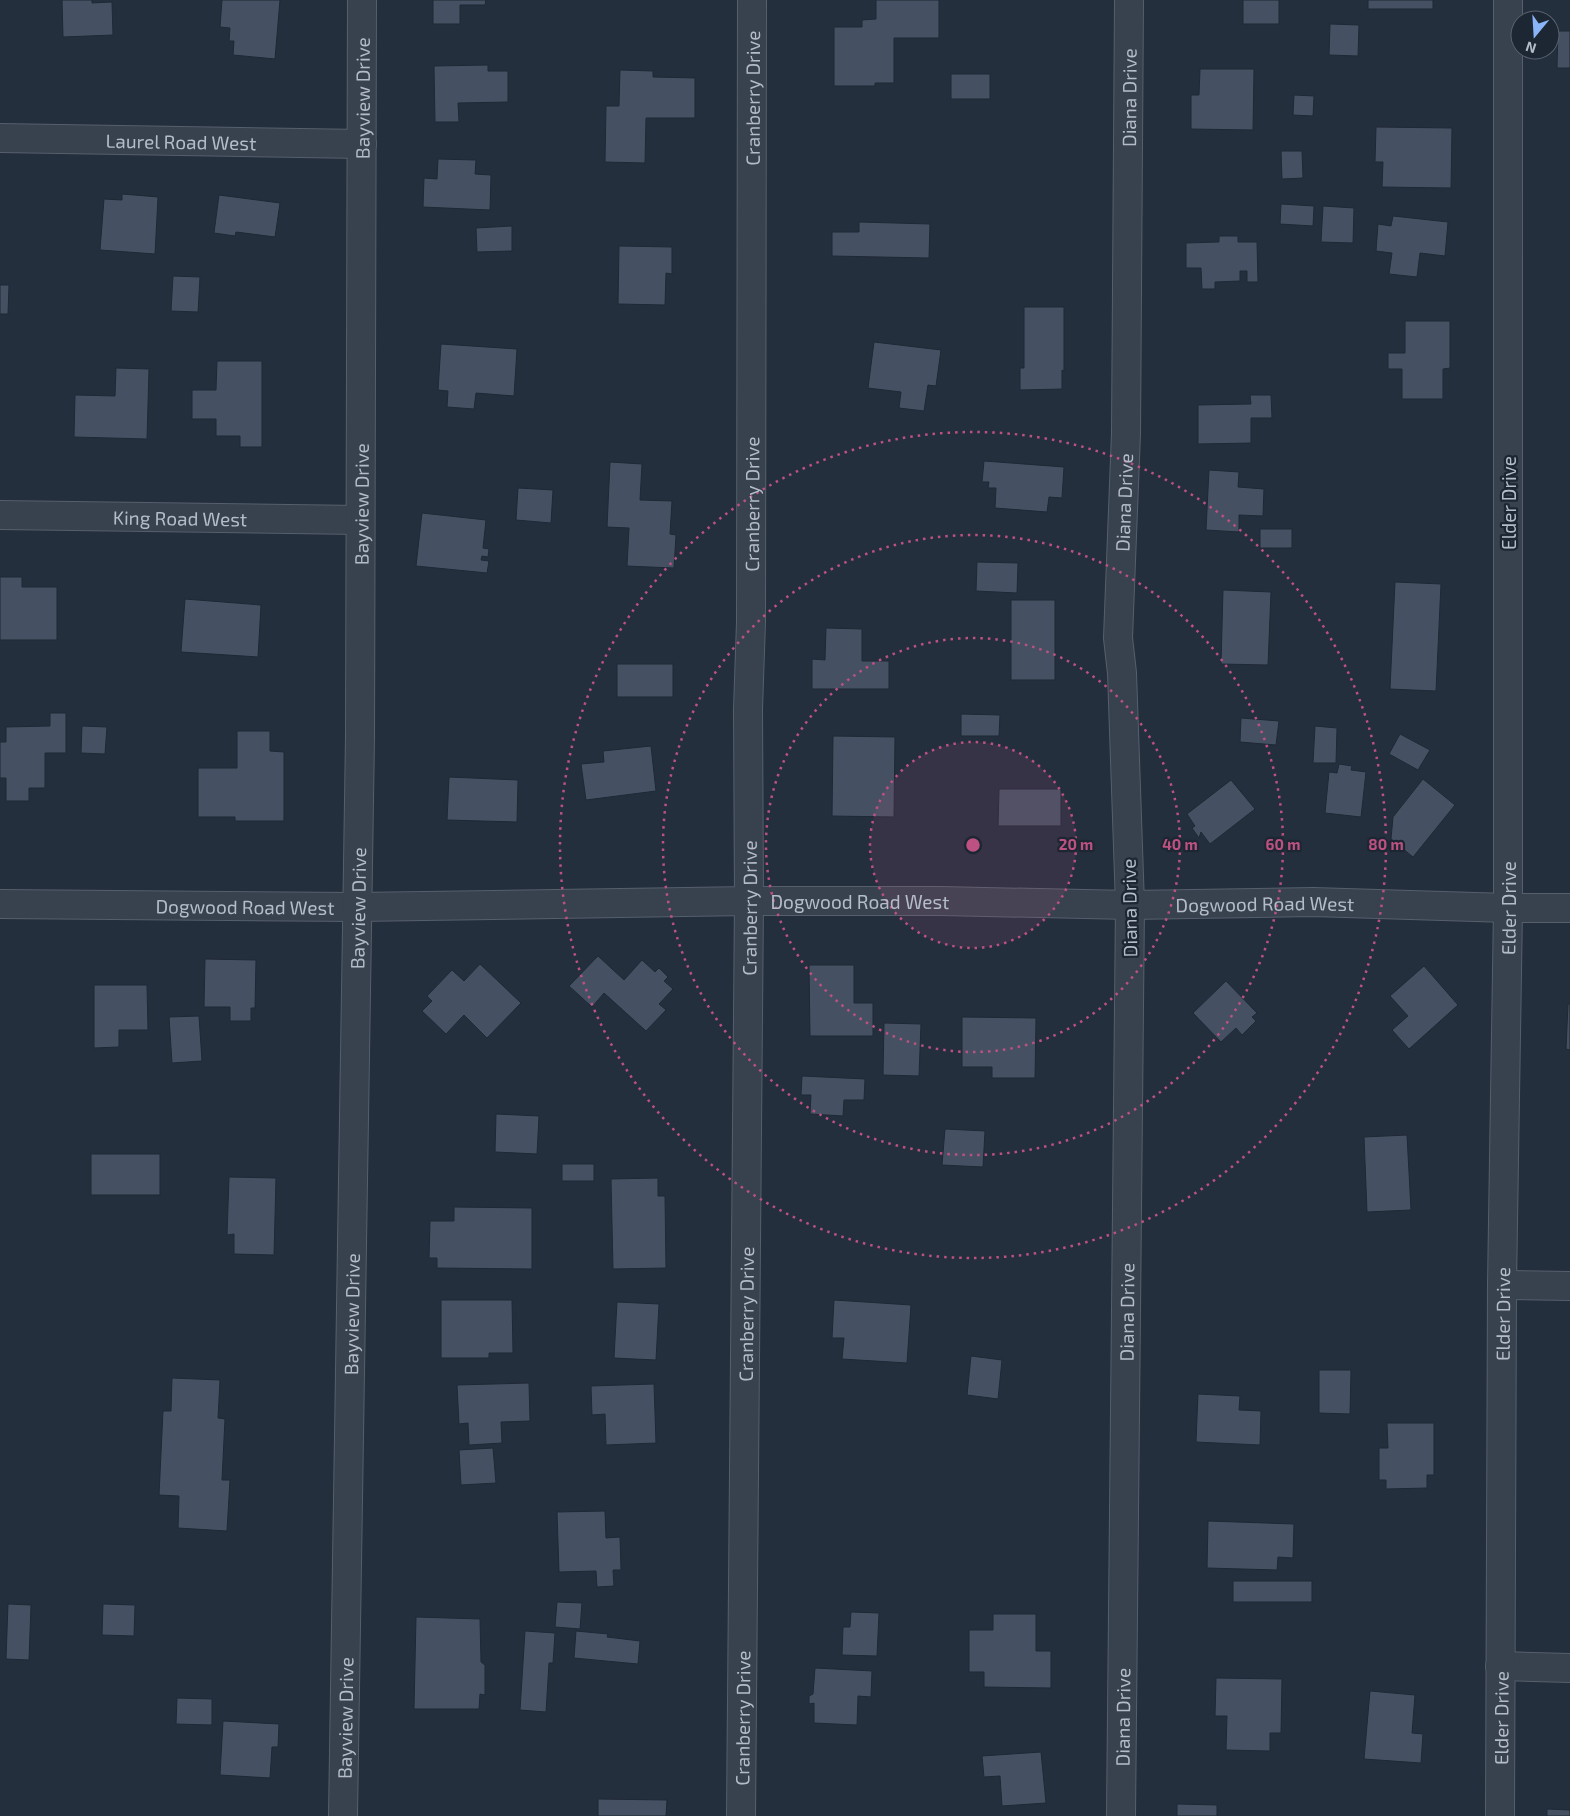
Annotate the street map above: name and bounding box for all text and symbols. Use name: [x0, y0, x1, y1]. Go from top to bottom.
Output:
north arrow: [1510, 10, 1560, 60]
street label: Cranberry Drive: [740, 30, 763, 166]
street label: Bayview Drive: [350, 37, 373, 159]
text: N: [1523, 38, 1538, 57]
street label: Diana Drive: [1116, 48, 1140, 147]
street label: Laurel Road West: [105, 128, 256, 154]
street label: Cranberry Drive: [740, 436, 763, 572]
street label: Bayview Drive: [349, 443, 372, 565]
street label: Diana Drive: [1110, 453, 1137, 552]
street label: Elder Drive: [1497, 456, 1520, 550]
street label: King Road West: [113, 505, 247, 530]
text: 20 m: [1059, 835, 1093, 853]
text: 40 m: [1162, 835, 1198, 853]
text: 60 m: [1266, 835, 1300, 853]
text: 80 m: [1368, 835, 1404, 853]
centre of rings: [964, 836, 982, 854]
street label: Cranberry Drive: [737, 840, 761, 976]
street label: Bayview Drive: [345, 847, 370, 969]
street label: Diana Drive: [1117, 859, 1141, 957]
street label: Elder Drive: [1496, 861, 1520, 955]
street label: Dogwood Road West: [770, 890, 950, 913]
street label: Dogwood Road West: [1175, 890, 1355, 916]
street label: Dogwood Road West: [155, 894, 335, 918]
street label: Cranberry Drive: [733, 1246, 757, 1382]
street label: Bayview Drive: [338, 1253, 363, 1375]
street label: Diana Drive: [1114, 1263, 1138, 1361]
street label: Elder Drive: [1490, 1267, 1514, 1361]
street label: Cranberry Drive: [730, 1650, 754, 1786]
street label: Bayview Drive: [332, 1657, 357, 1779]
street label: Diana Drive: [1110, 1668, 1134, 1766]
street label: Elder Drive: [1489, 1671, 1512, 1765]

